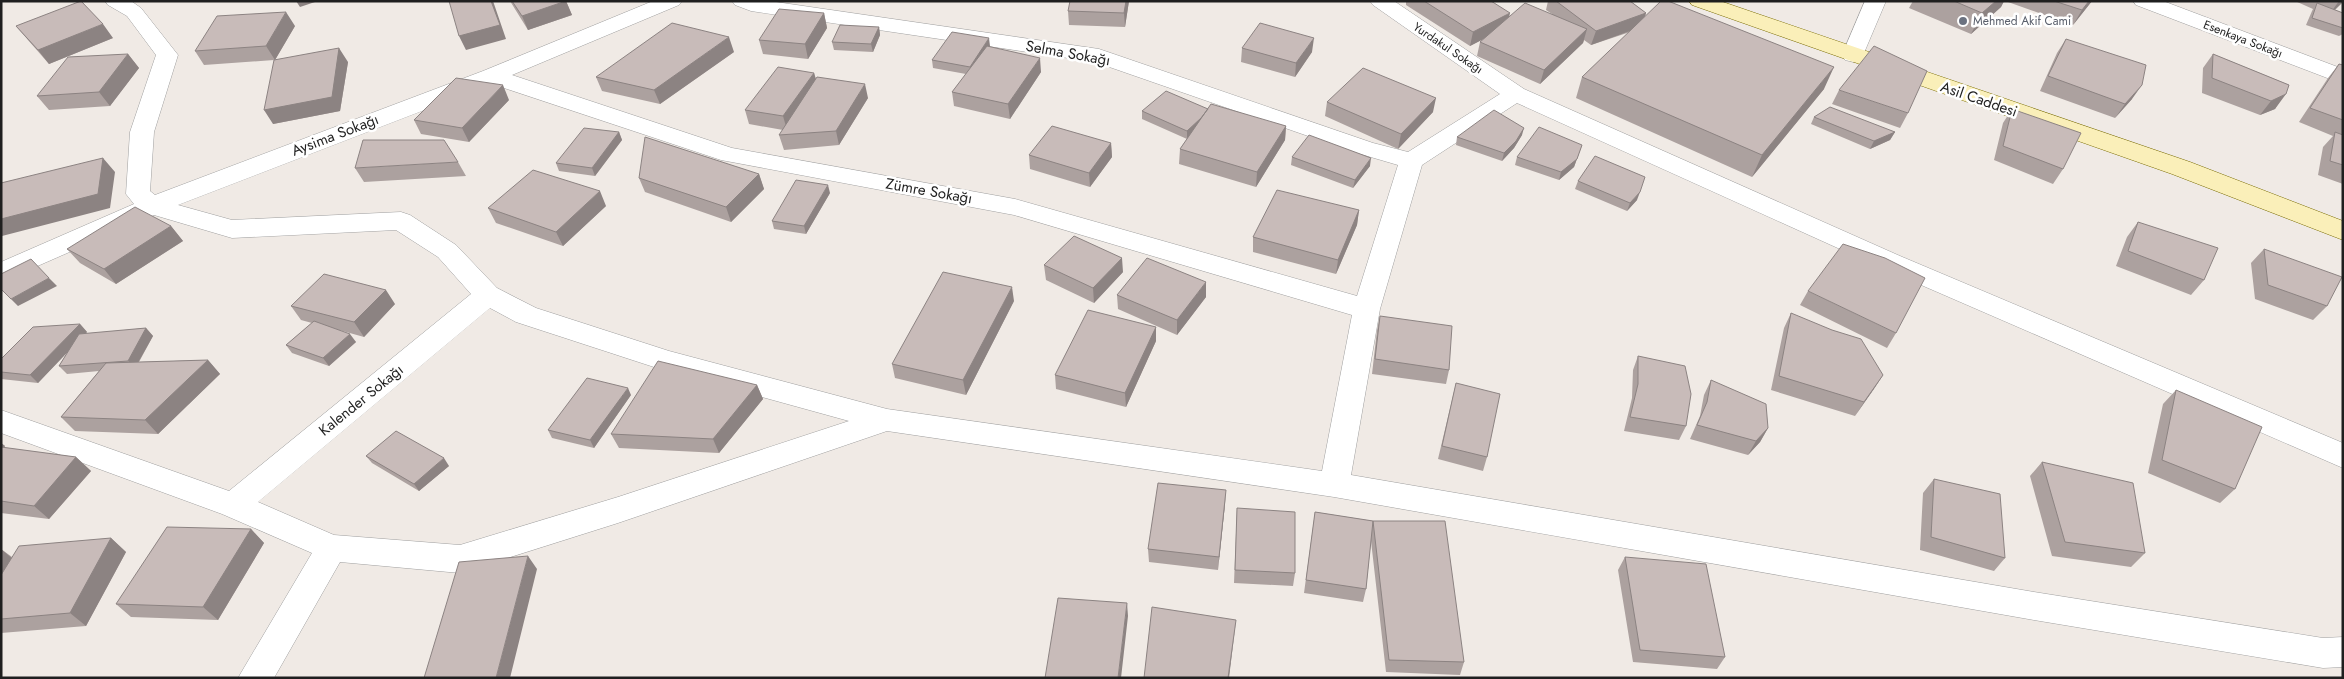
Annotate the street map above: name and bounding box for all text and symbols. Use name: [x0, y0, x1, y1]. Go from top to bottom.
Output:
place label: Mehmed Akif Cami: [1973, 12, 2071, 30]
marker: Mehmed Akif Cami: [1957, 15, 1969, 27]
street label: Esenkaya Sokağı: [2201, 16, 2285, 62]
street label: Yurdakul Sokağı: [1409, 18, 1487, 78]
street label: Selma Sokağı: [1024, 35, 1112, 71]
street label: Asil Caddesi: [1938, 76, 2020, 122]
street label: Aysima Sokağı: [288, 108, 382, 162]
street label: Zümre Sokağı: [884, 173, 974, 209]
street label: Kalender Sokağı: [314, 359, 408, 441]

